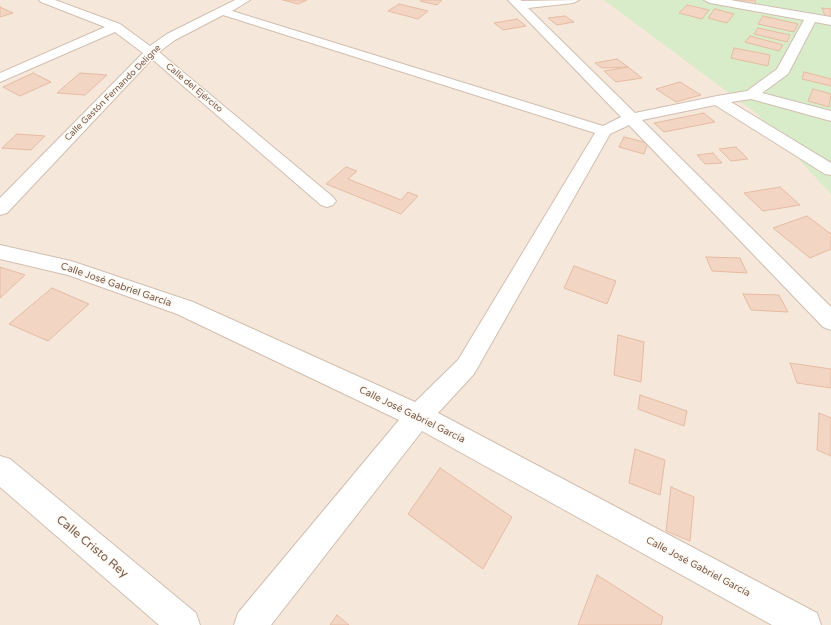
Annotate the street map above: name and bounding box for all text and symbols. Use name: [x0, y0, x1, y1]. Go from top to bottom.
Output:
street label: Calle Gastón Fernando Deligne: [63, 43, 163, 143]
street label: Calle del Ejército: [163, 61, 225, 115]
street label: Calle José Gabriel García: [59, 260, 173, 310]
street label: Calle José Gabriel García: [357, 384, 467, 446]
street label: Calle Cristo Rey: [53, 513, 131, 581]
street label: Calle José Gabriel García: [644, 534, 752, 600]

